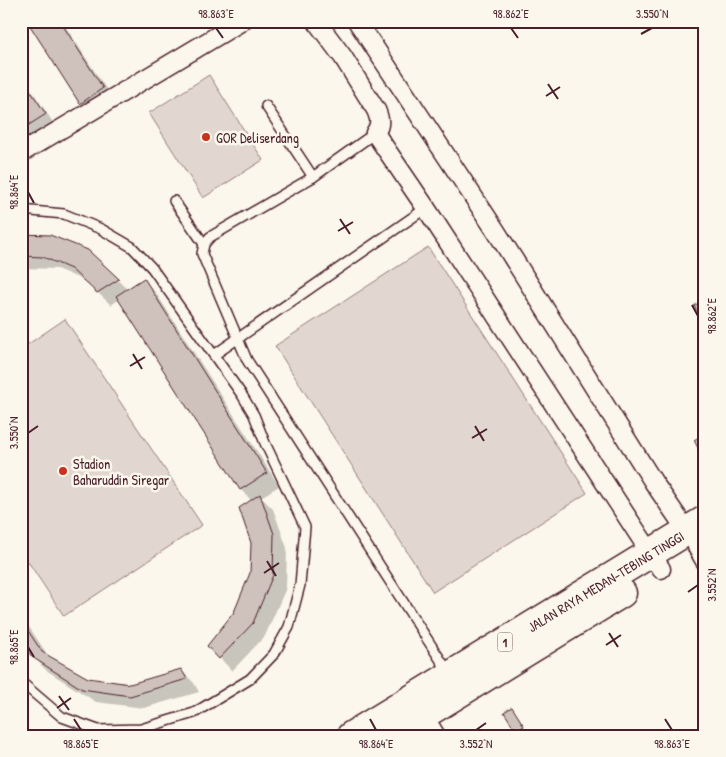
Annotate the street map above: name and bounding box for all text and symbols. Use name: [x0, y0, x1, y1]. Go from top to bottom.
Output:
text: 98.863°E: [198, 5, 234, 22]
text: 98.862°E: [493, 5, 530, 22]
text: 3.550°N: [636, 5, 668, 22]
place label: GOR Deliserdang: [216, 128, 299, 148]
marker: GOR Deliserdang: [200, 131, 212, 143]
text: 98.864°E: [5, 174, 22, 209]
text: 98.862°E: [703, 297, 720, 334]
text: 3.550°N: [5, 417, 22, 449]
place label: Stadion Baharuddin Siregar: [73, 454, 170, 490]
marker: Stadion Baharuddin Siregar: [57, 465, 69, 477]
street label: JALAN RAYA MEDAN-TEBING TINGGI: [524, 526, 687, 636]
text: 3.552°N: [703, 569, 720, 601]
text: 98.865°E: [5, 629, 22, 665]
road number: 1: [498, 632, 512, 652]
text: 98.865°E: [63, 735, 99, 752]
text: 98.864°E: [359, 735, 394, 752]
text: 3.552°N: [460, 735, 492, 752]
text: 98.863°E: [654, 735, 690, 752]

